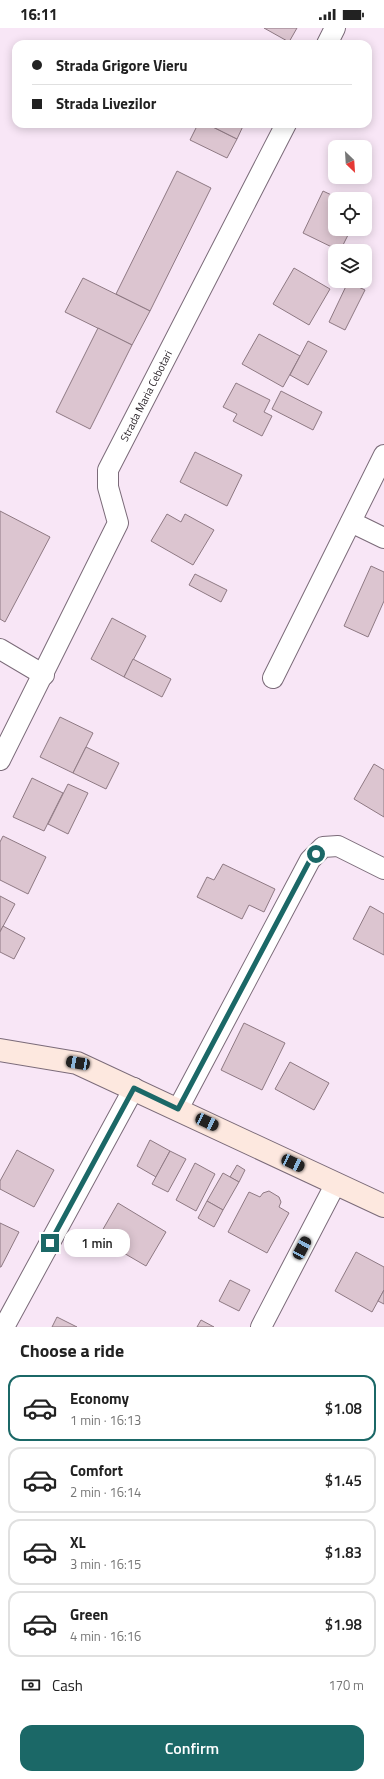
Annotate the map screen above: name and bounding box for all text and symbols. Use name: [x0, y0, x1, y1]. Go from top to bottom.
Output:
text: 16:11: [20, 3, 57, 26]
text: Strada Grigore Vieru: [56, 54, 188, 77]
text: Strada Livezilor: [56, 92, 156, 115]
north arrow: [328, 140, 372, 184]
map controls: [328, 140, 372, 288]
button: locate: [328, 192, 372, 236]
button: layers: [328, 244, 372, 288]
street label: Strada Maria Cebotari: [116, 348, 176, 444]
route start: [307, 845, 325, 863]
car: [65, 1055, 91, 1071]
car: [194, 1111, 220, 1133]
car: [280, 1152, 306, 1174]
callout: 1 min: [64, 1229, 130, 1257]
text: 1 min: [81, 1233, 113, 1253]
route end: [41, 1234, 59, 1252]
car: [291, 1235, 313, 1261]
text: Choose a ride: [20, 1337, 124, 1364]
text: Economy: [70, 1387, 129, 1410]
icon: car: [22, 1390, 58, 1426]
text: $1.08: [325, 1397, 362, 1420]
text: 1 min · 16:13: [70, 1410, 141, 1430]
text: Comfort: [70, 1459, 123, 1482]
icon: car: [22, 1462, 58, 1498]
text: $1.45: [325, 1469, 362, 1492]
text: 2 min · 16:14: [70, 1482, 141, 1502]
text: XL: [70, 1531, 86, 1554]
icon: car: [22, 1534, 58, 1570]
text: $1.83: [325, 1541, 362, 1564]
text: 3 min · 16:15: [70, 1554, 141, 1574]
text: Green: [70, 1603, 108, 1626]
icon: car: [22, 1606, 58, 1642]
text: $1.98: [325, 1613, 362, 1636]
text: 4 min · 16:16: [70, 1626, 141, 1646]
icon: cash: [20, 1674, 42, 1696]
text: Cash: [52, 1674, 83, 1697]
text: 170 m: [328, 1675, 364, 1695]
button: Confirm: [20, 1725, 364, 1771]

